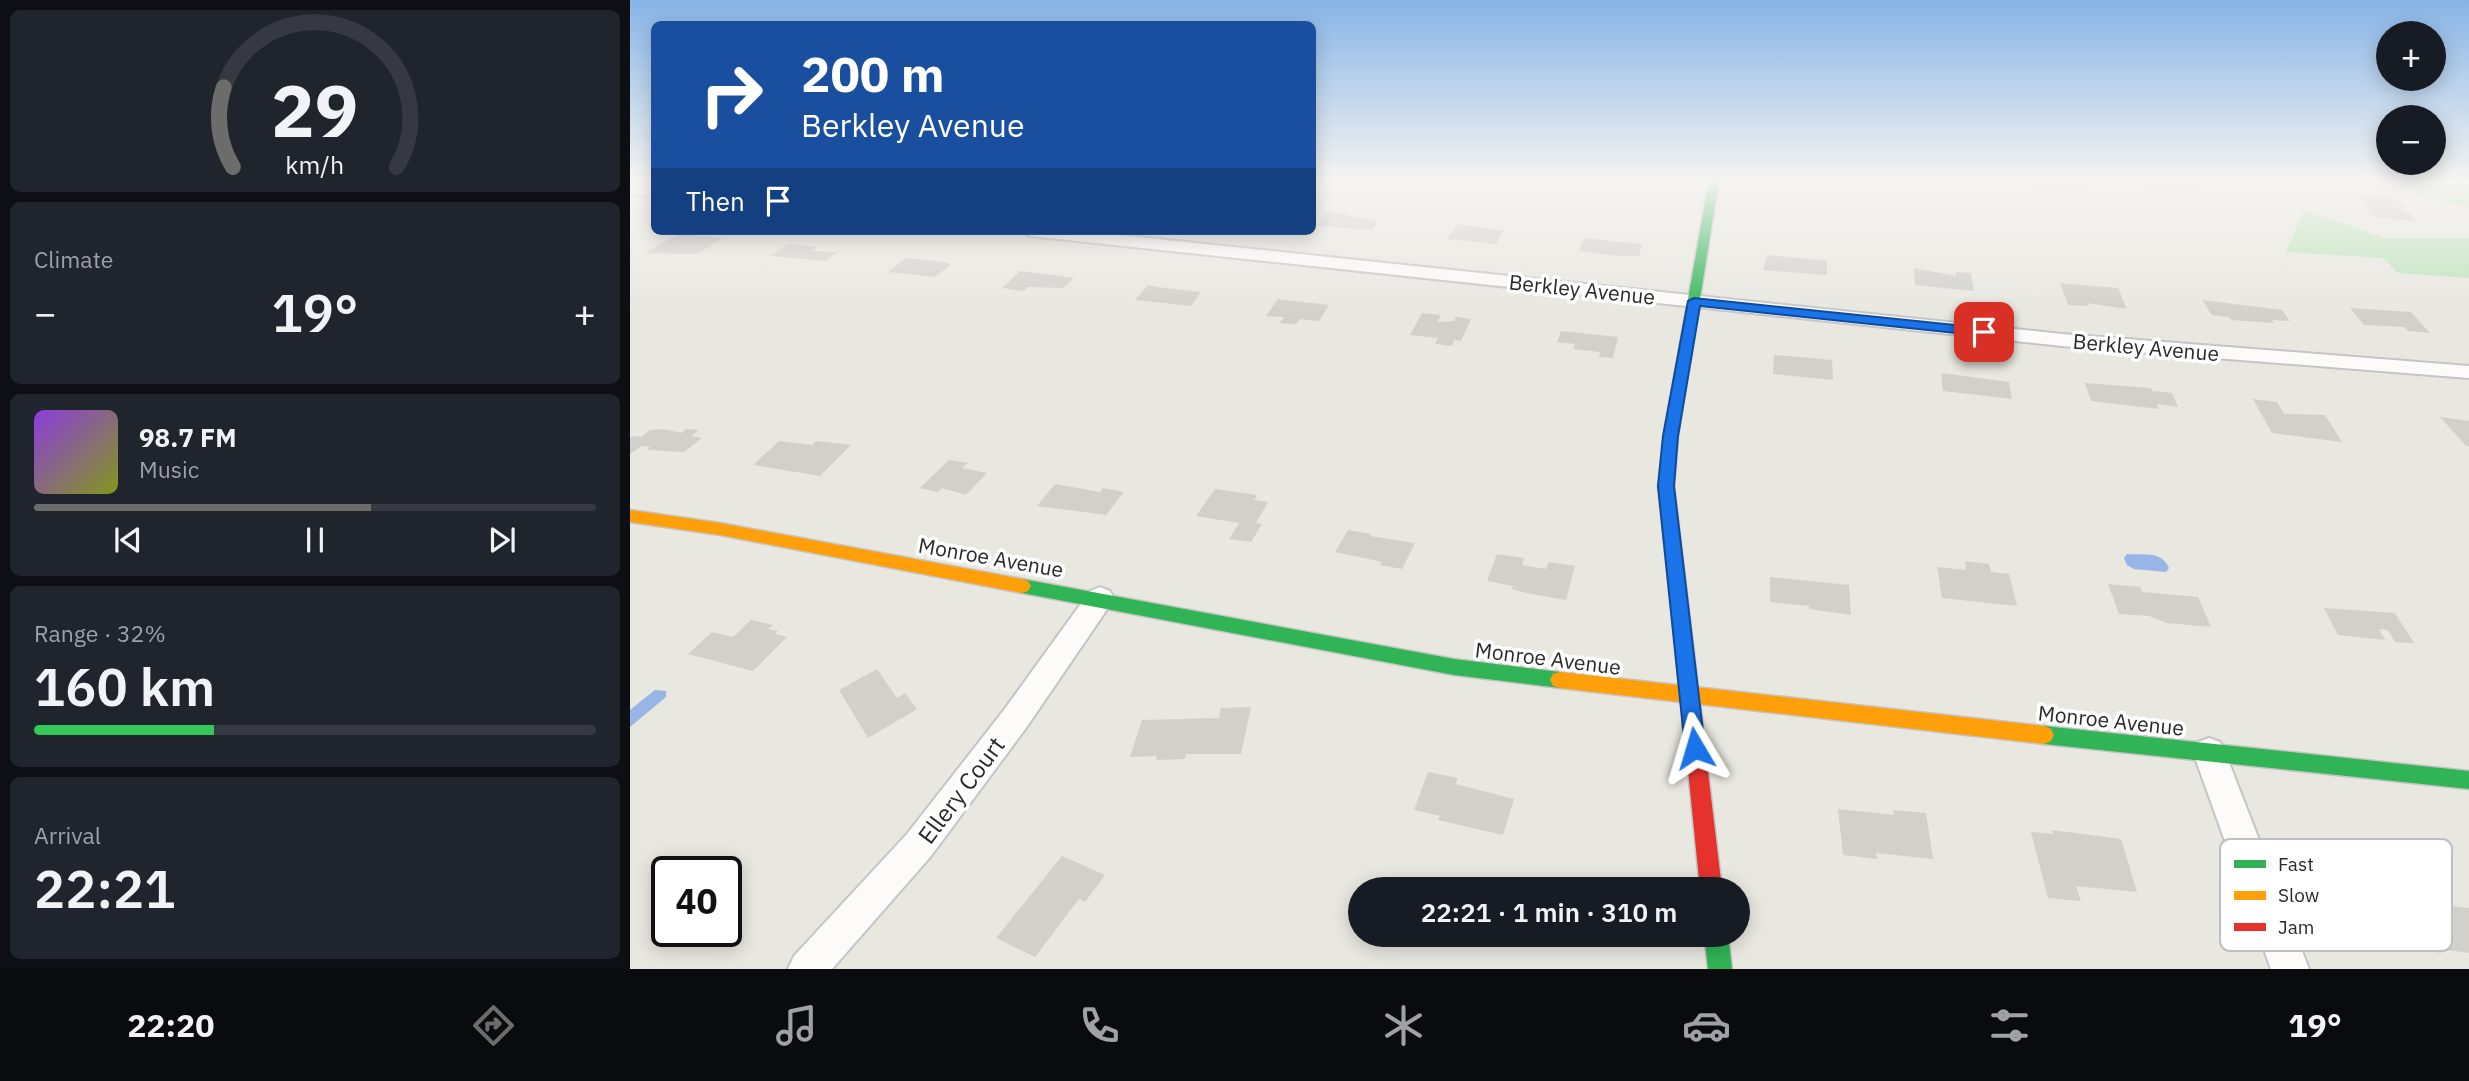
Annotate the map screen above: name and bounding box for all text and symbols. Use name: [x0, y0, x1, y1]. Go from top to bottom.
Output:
map controls: [2376, 21, 2446, 175]
button: +: [2376, 21, 2446, 91]
text: 200 m: [801, 42, 945, 105]
icon: right: [686, 49, 777, 140]
text: 29: [271, 62, 359, 157]
text: Berkley Avenue: [801, 104, 1025, 146]
button: −: [2376, 105, 2446, 175]
text: km/h: [286, 148, 344, 181]
icon: arrive: [759, 182, 797, 220]
text: Then: [686, 184, 745, 218]
text: Climate: [34, 244, 113, 274]
street label: Berkley Avenue: [1508, 267, 1656, 311]
text: 19°: [272, 279, 358, 346]
text: −: [34, 288, 57, 337]
text: +: [573, 288, 596, 337]
pin: [1954, 302, 2014, 362]
icon: arrive: [1965, 313, 2003, 351]
street label: Berkley Avenue: [2072, 327, 2220, 367]
text: 98.7 FM: [139, 420, 237, 454]
text: Music: [139, 454, 199, 484]
icon: previous: [109, 521, 147, 559]
icon: pause: [296, 521, 334, 559]
icon: next: [483, 521, 521, 559]
street label: Monroe Avenue: [916, 530, 1066, 584]
text: Range · 32%: [34, 618, 166, 648]
street label: Monroe Avenue: [1473, 635, 1623, 681]
text: 160 km: [34, 653, 215, 720]
street label: Monroe Avenue: [2037, 698, 2185, 742]
position arrow: [1658, 711, 1732, 785]
street label: Ellery Court: [910, 730, 1012, 850]
text: Arrival: [34, 820, 101, 850]
legend: [2220, 839, 2452, 951]
text: Fast: [2278, 852, 2314, 876]
text: 22:21: [34, 855, 175, 922]
speed limit sign: 40: [651, 856, 742, 947]
text: Slow: [2278, 883, 2319, 907]
text: 22:21 · 1 min · 310 m: [1421, 895, 1677, 929]
text: Jam: [2278, 915, 2314, 939]
icon: directions: [469, 1001, 518, 1050]
icon: music: [772, 1001, 821, 1050]
icon: phone: [1075, 1001, 1124, 1050]
icon: climate: [1379, 1001, 1428, 1050]
icon: car: [1682, 1001, 1731, 1050]
icon: filters: [1985, 1001, 2034, 1050]
text: 22:20: [127, 1004, 215, 1046]
text: 19°: [2288, 1004, 2342, 1046]

